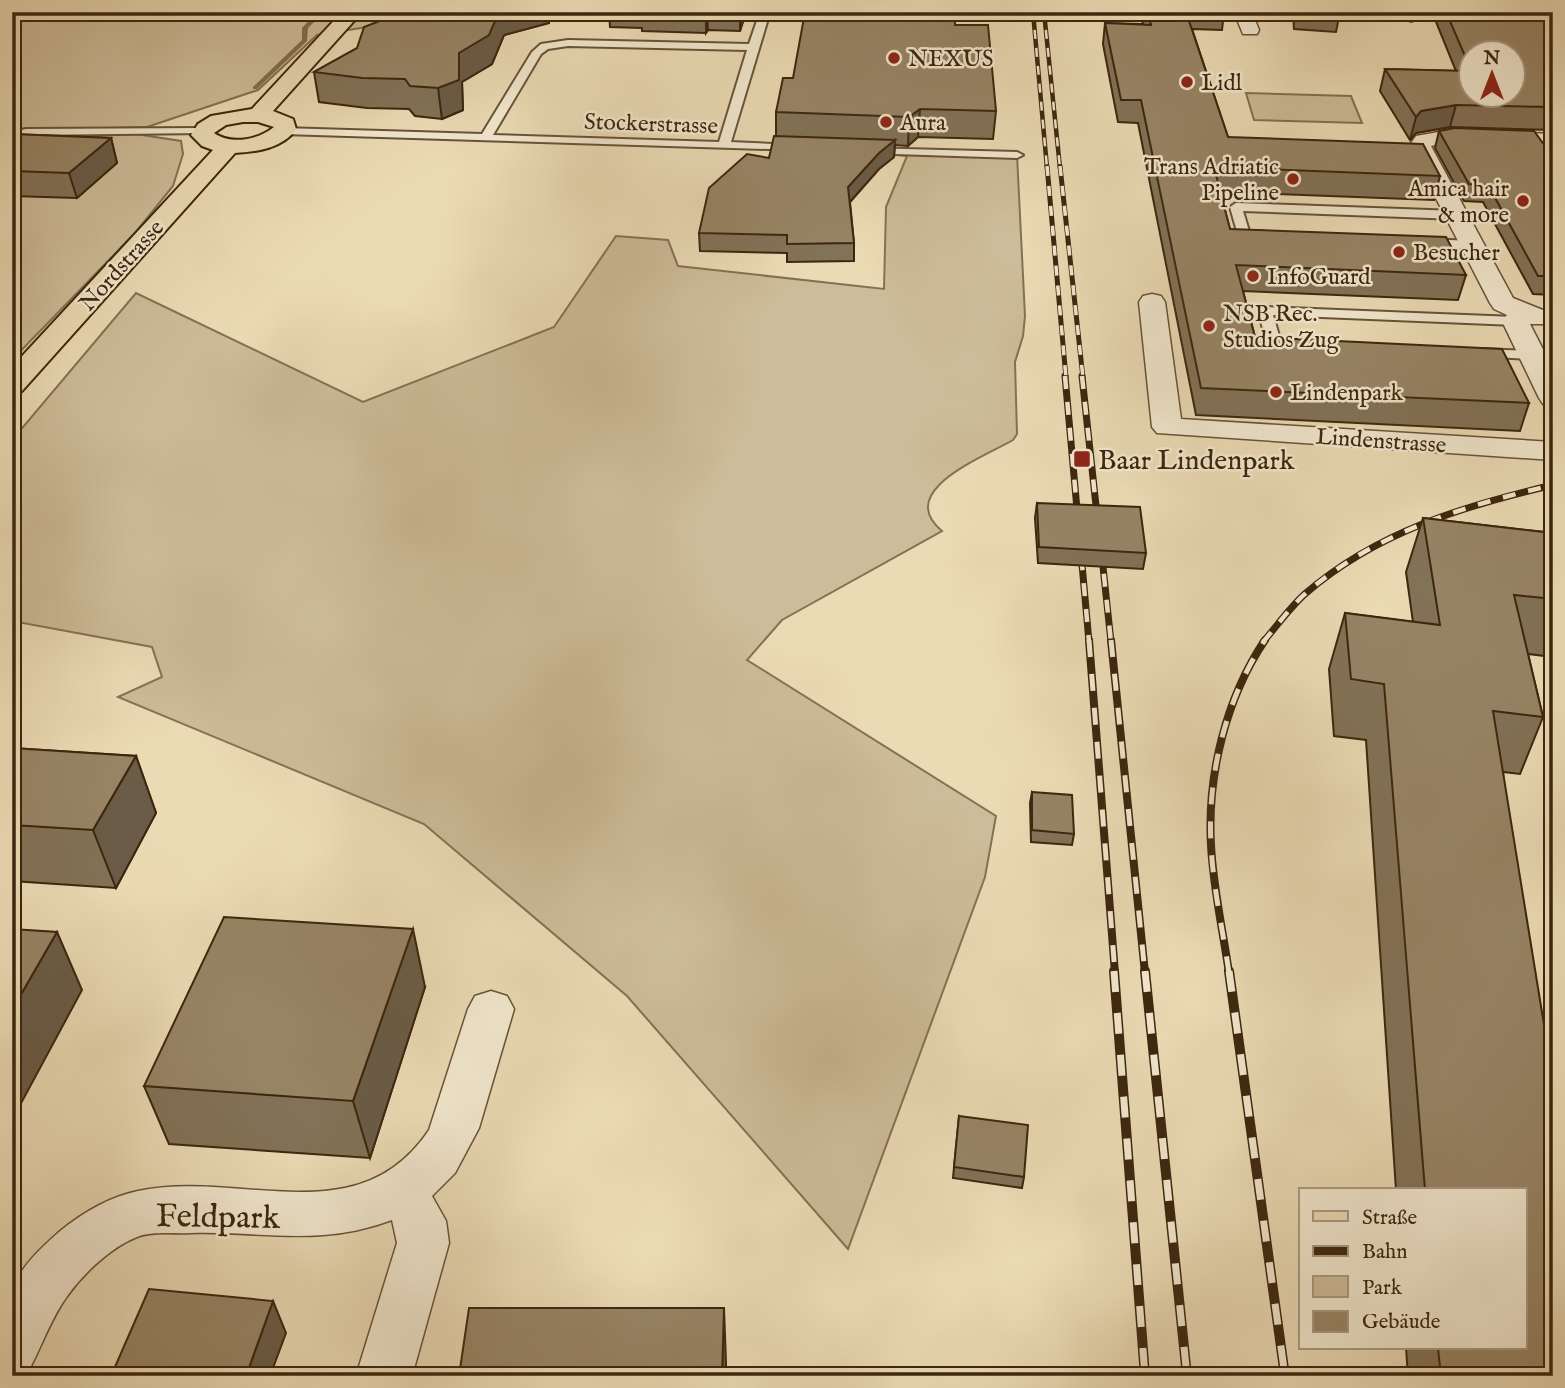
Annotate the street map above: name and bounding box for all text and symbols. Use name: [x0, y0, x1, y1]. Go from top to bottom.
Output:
north arrow: [1456, 38, 1526, 108]
place label: NEXUS: [908, 45, 994, 74]
text: N: [1483, 47, 1501, 71]
marker: NEXUS: [886, 50, 902, 66]
place label: Lidl: [1201, 69, 1243, 98]
marker: Lidl: [1179, 74, 1195, 90]
street label: Stockerstrasse: [583, 108, 718, 141]
place label: Aura: [899, 109, 946, 138]
marker: Aura: [878, 114, 894, 130]
place label: Trans Adriatic Pipeline: [1144, 153, 1279, 208]
marker: Trans Adriatic Pipeline: [1285, 171, 1301, 187]
place label: Amica hair & more: [1407, 175, 1510, 230]
marker: Amica hair & more: [1515, 193, 1531, 209]
street label: Nordstrasse: [73, 214, 171, 318]
place label: Besucher: [1413, 239, 1500, 268]
marker: Besucher: [1391, 244, 1407, 260]
place label: InfoGuard: [1267, 263, 1371, 292]
marker: InfoGuard: [1245, 268, 1261, 284]
place label: NSB Rec. Studios Zug: [1223, 300, 1339, 355]
marker: NSB Rec. Studios Zug: [1201, 318, 1217, 334]
place label: Lindenpark: [1290, 379, 1404, 408]
marker: Lindenpark: [1268, 384, 1284, 400]
street label: Lindenstrasse: [1315, 422, 1447, 461]
place label: Baar Lindenpark: [1098, 444, 1296, 479]
marker: Baar Lindenpark: [1072, 449, 1092, 469]
legend: [1299, 1188, 1526, 1350]
street label: Feldpark: [156, 1196, 281, 1240]
text: Straße: [1362, 1205, 1418, 1232]
text: Bahn: [1362, 1239, 1407, 1266]
text: Park: [1362, 1275, 1403, 1302]
text: Gebäude: [1362, 1309, 1441, 1336]

